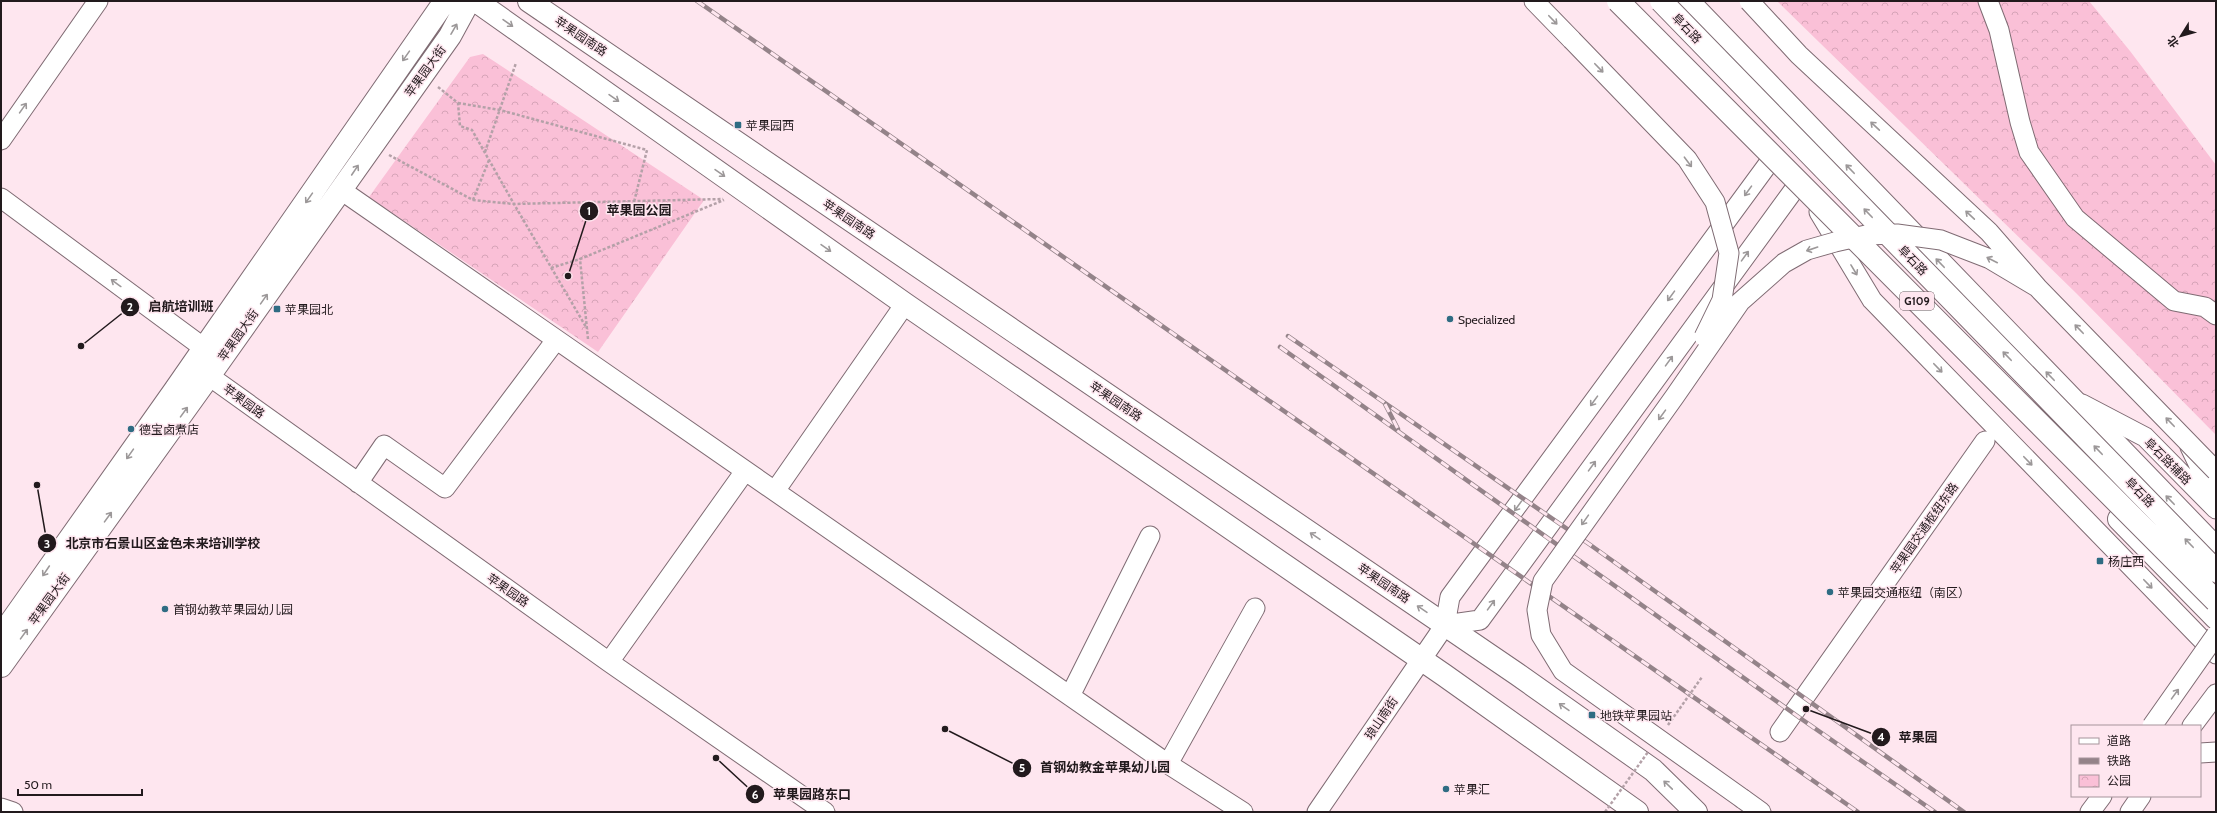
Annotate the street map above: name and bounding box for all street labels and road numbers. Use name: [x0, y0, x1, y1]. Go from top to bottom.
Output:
street label: 阜石路: [1669, 10, 1705, 46]
street label: 苹果园南路: [552, 13, 610, 59]
street label: 苹果园大街: [401, 42, 449, 100]
street label: 苹果园南路: [820, 196, 878, 242]
street label: 阜石路: [1895, 242, 1931, 278]
road number: G109: [1900, 292, 1934, 310]
street label: 苹果园大街: [215, 306, 261, 364]
street label: 苹果园南路: [1087, 378, 1145, 424]
street label: 苹果园路: [220, 381, 268, 421]
street label: 阜石路辅路: [2141, 434, 2195, 488]
street label: 阜石路: [2122, 474, 2158, 510]
street label: 苹果园交通枢纽东路: [1887, 479, 1961, 577]
street label: 苹果园南路: [1355, 560, 1413, 606]
street label: 苹果园大街: [25, 570, 73, 628]
street label: 苹果园路: [484, 570, 532, 610]
street label: 琅山南街: [1361, 694, 1401, 742]

